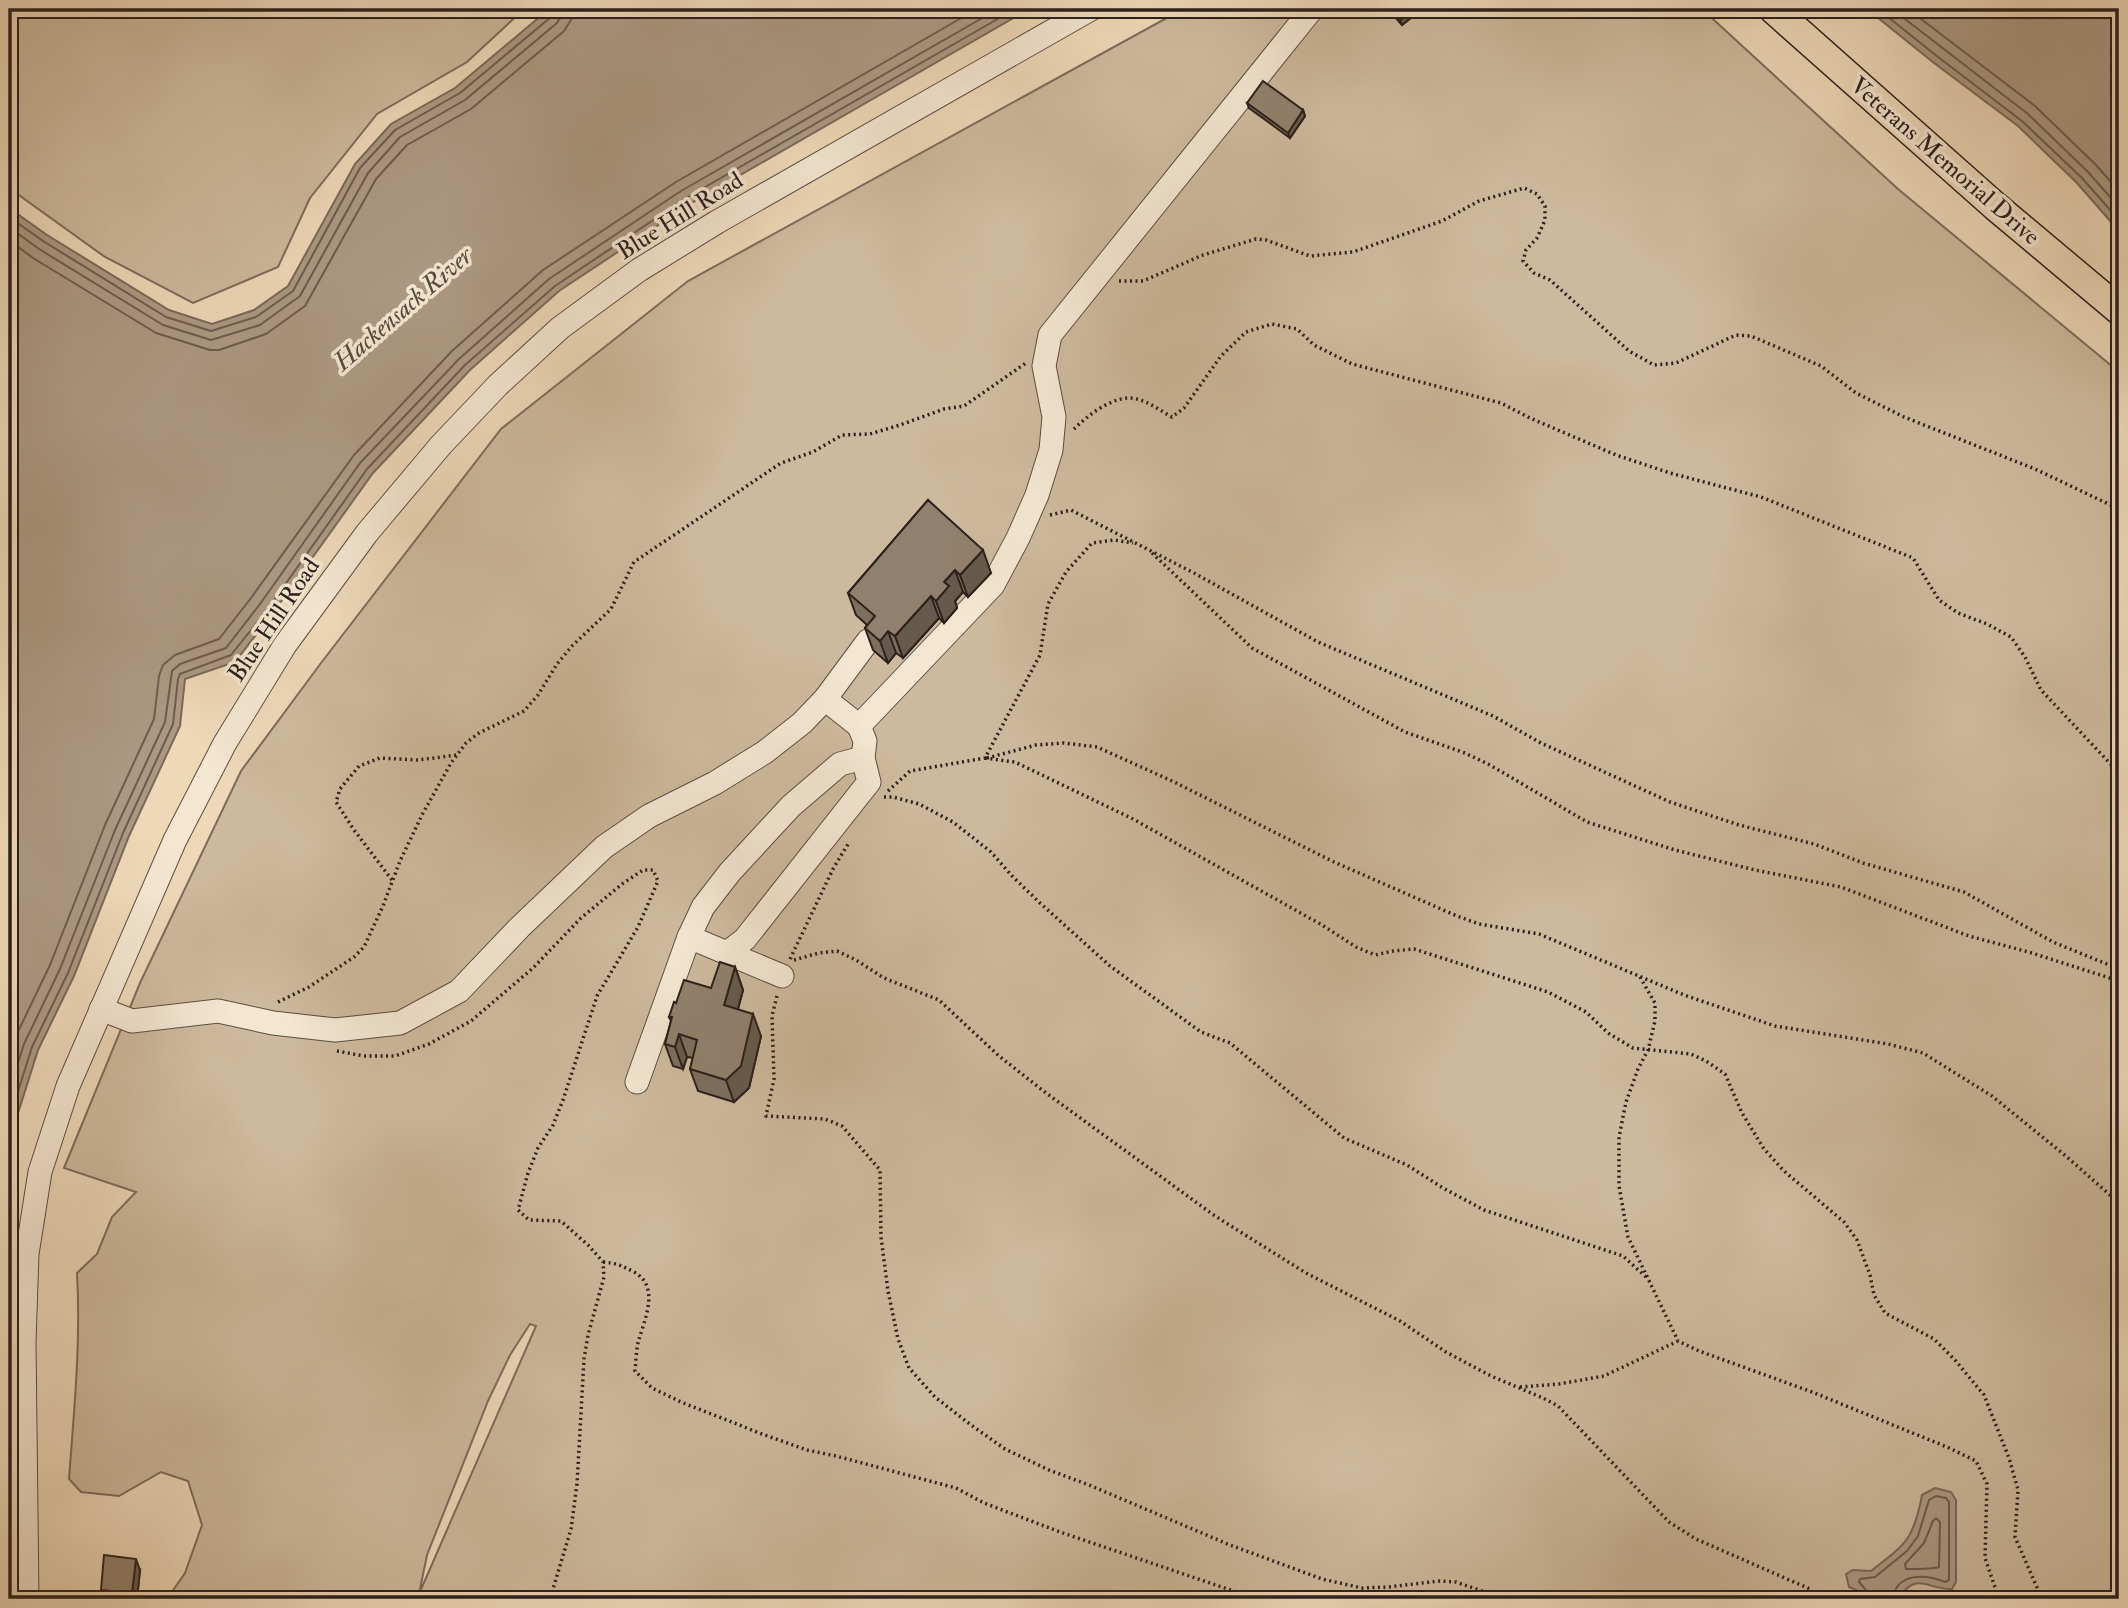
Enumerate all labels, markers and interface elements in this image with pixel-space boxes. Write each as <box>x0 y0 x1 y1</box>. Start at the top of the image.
street label: Veterans Memorial Drive <box>1844 70 2046 252</box>
street label: Blue Hill Road <box>611 165 749 267</box>
water label: Hackensack River <box>326 239 480 379</box>
street label: Blue Hill Road <box>221 552 327 688</box>

